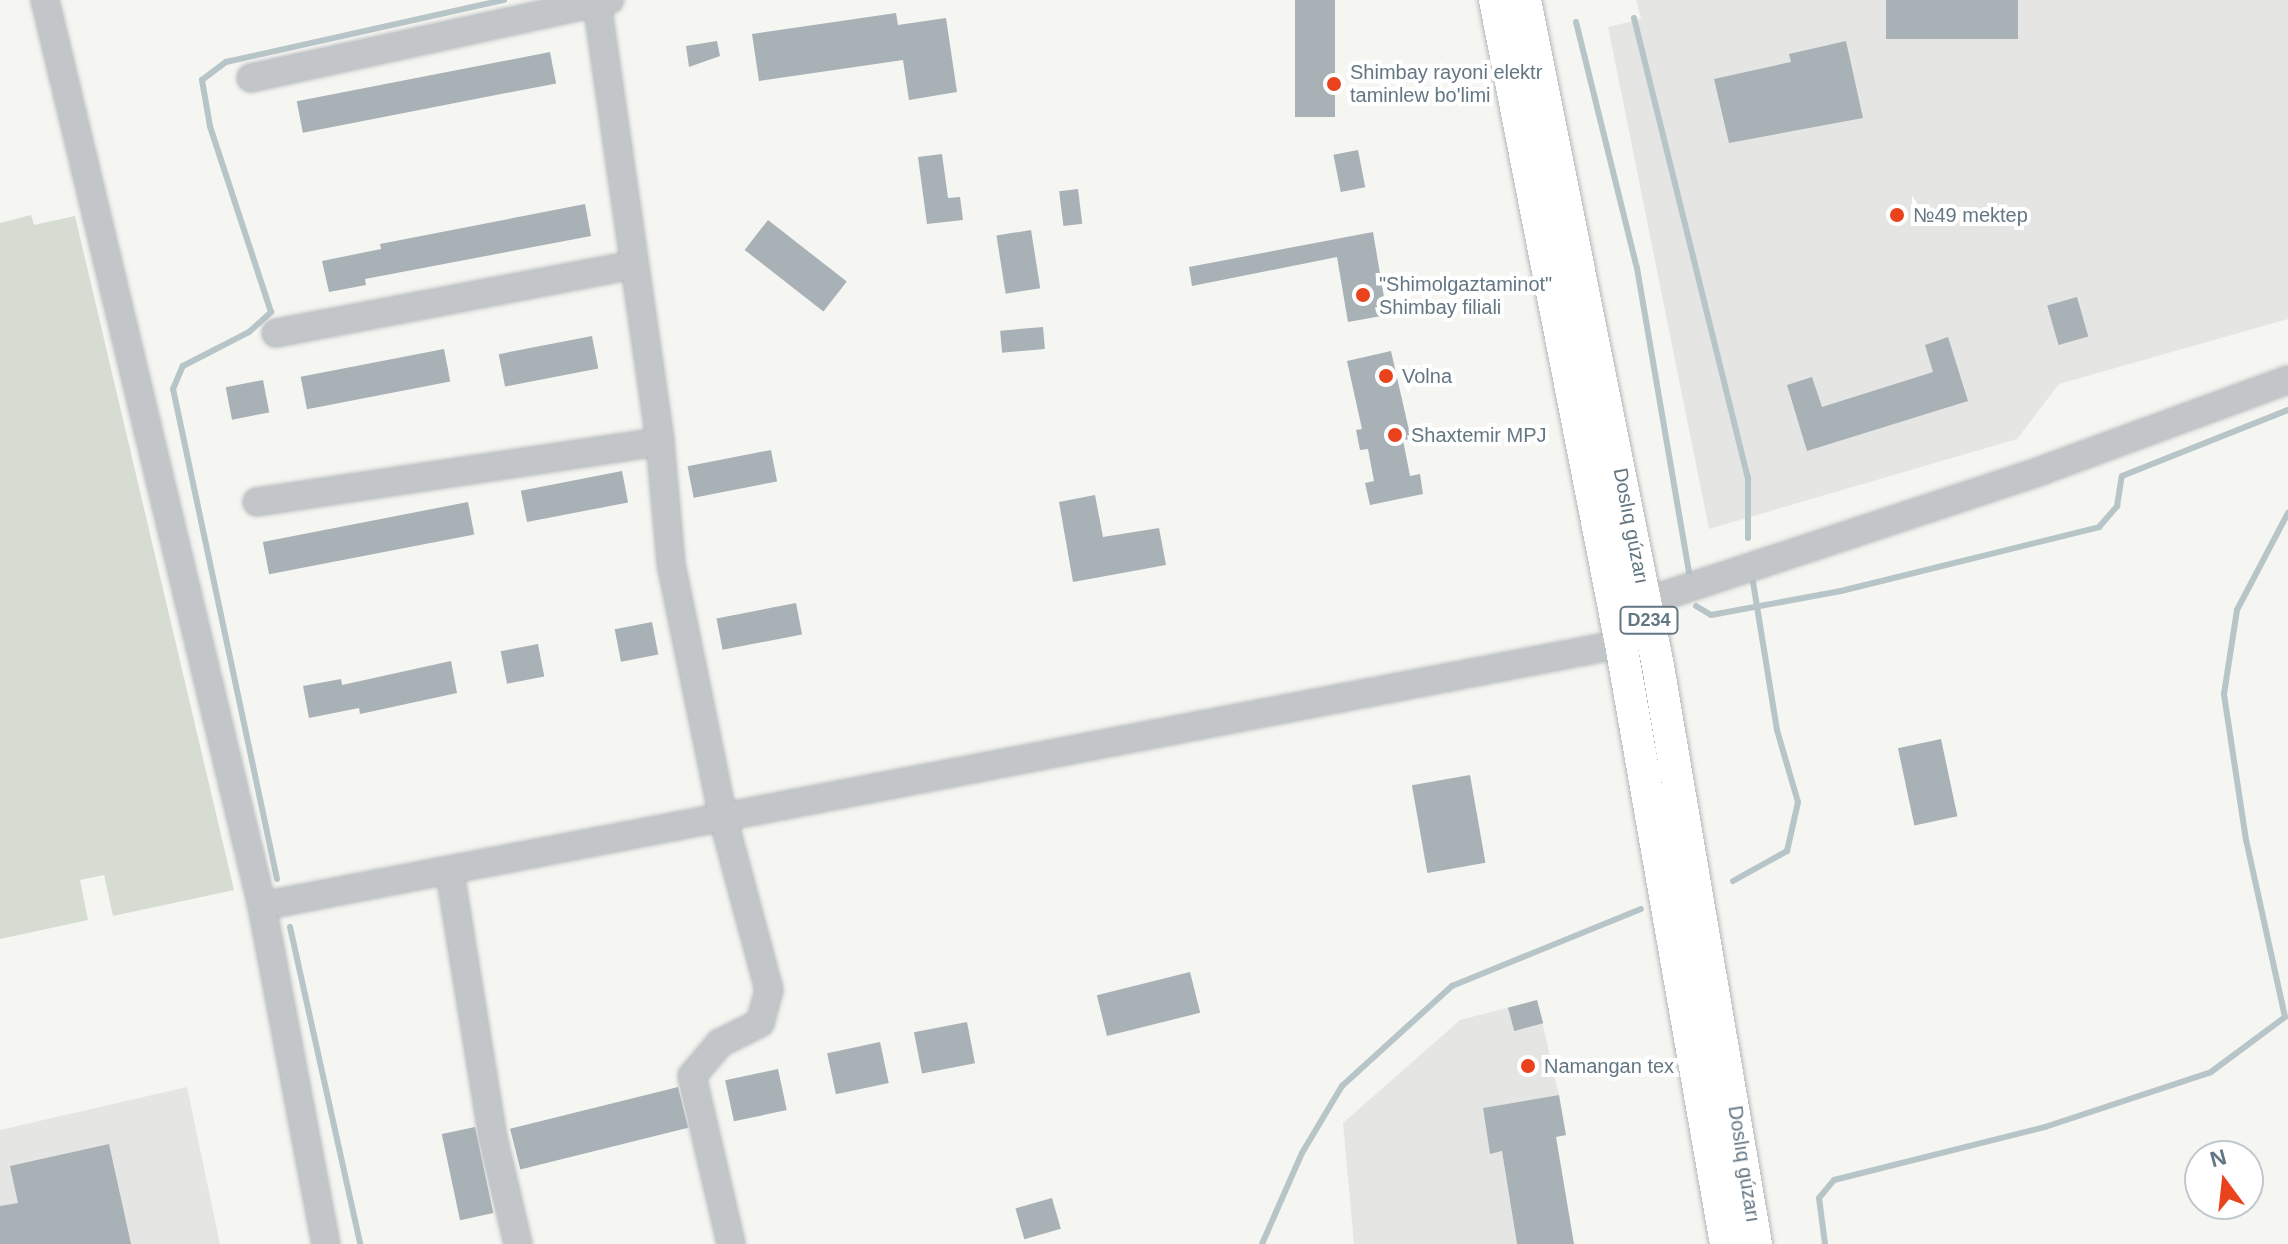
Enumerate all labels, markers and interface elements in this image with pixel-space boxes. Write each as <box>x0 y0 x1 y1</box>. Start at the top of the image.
place label: Shimbay rayoni elektr taminlew bo'limi <box>1350 60 1542 107</box>
marker: Shimbay rayoni elektr taminlew bo'limi <box>1325 75 1343 93</box>
place label: №49 mektep <box>1913 203 2028 227</box>
marker: №49 mektep <box>1888 206 1906 224</box>
place label: "Shimolgaztaminot" Shimbay filiali <box>1379 272 1552 319</box>
marker: "Shimolgaztaminot" Shimbay filiali <box>1354 286 1372 304</box>
place label: Volna <box>1402 364 1452 388</box>
marker: Volna <box>1377 367 1395 385</box>
place label: Shaxtemir MPJ <box>1411 423 1547 447</box>
marker: Shaxtemir MPJ <box>1386 426 1404 444</box>
street label: Doslıq gúzarı <box>1608 466 1654 586</box>
road number: D234 <box>1619 606 1679 634</box>
place label: Namangan tex <box>1544 1054 1674 1078</box>
marker: Namangan tex <box>1519 1057 1537 1075</box>
street label: Doslıq gúzarı <box>1723 1104 1765 1224</box>
north arrow <box>2184 1140 2264 1220</box>
text: N <box>2207 1144 2229 1172</box>

